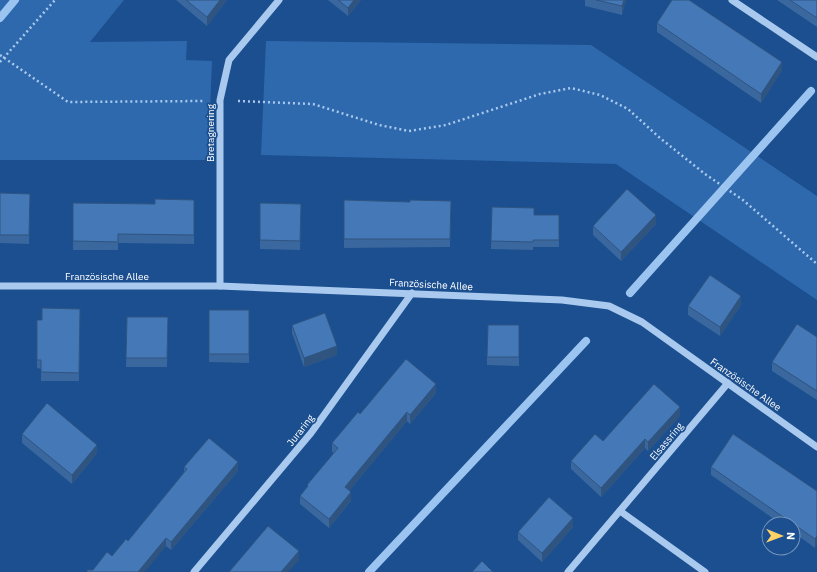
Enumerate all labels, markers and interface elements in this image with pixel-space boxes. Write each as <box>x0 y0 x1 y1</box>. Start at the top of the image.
street label: Bretagnering <box>204 103 217 162</box>
street label: Französische Allee <box>65 270 149 283</box>
street label: Französische Allee <box>389 276 474 293</box>
street label: Französische Allee <box>708 355 784 414</box>
street label: Juraring <box>284 411 317 449</box>
street label: Elsassring <box>647 419 686 463</box>
north arrow <box>761 516 801 556</box>
text: N <box>784 532 798 540</box>

